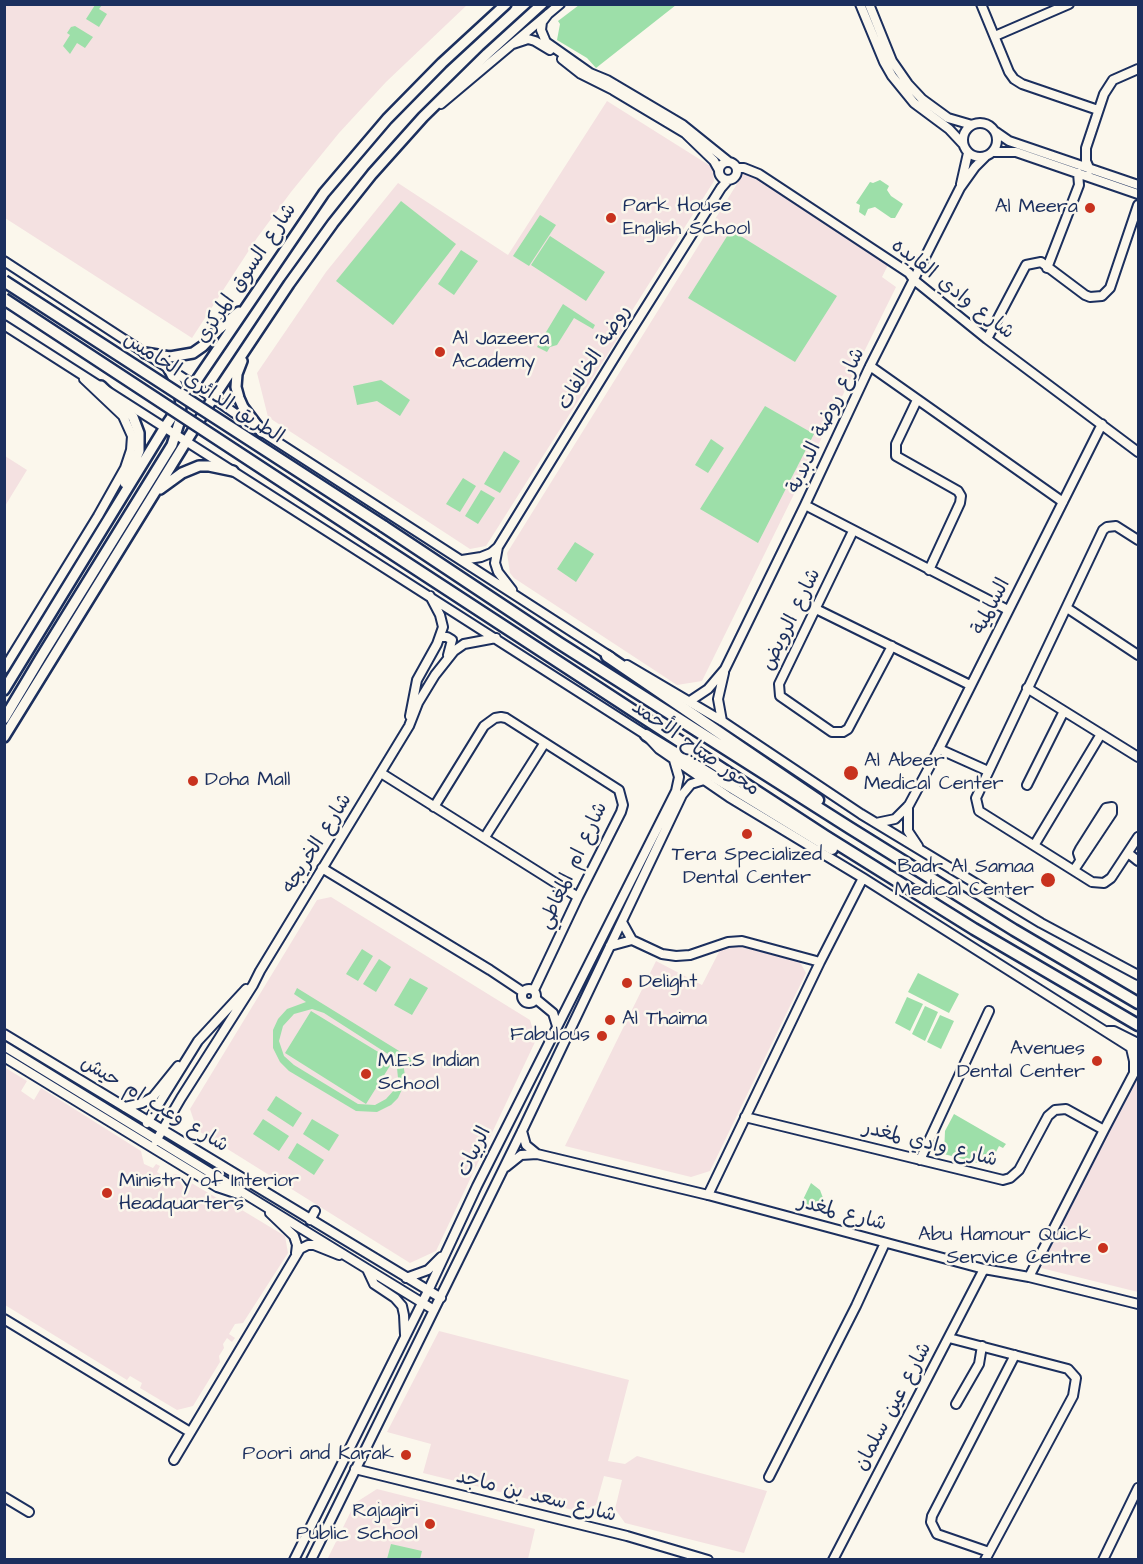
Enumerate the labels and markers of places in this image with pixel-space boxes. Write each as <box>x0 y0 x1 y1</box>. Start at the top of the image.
place label: Park House English School <box>623 195 750 242</box>
place label: Al Meera <box>995 196 1078 220</box>
marker: Al Meera <box>1083 201 1097 215</box>
marker: Park House English School <box>604 211 618 225</box>
place label: Al Jazeera Academy <box>452 328 549 375</box>
marker: Al Jazeera Academy <box>433 345 447 359</box>
place label: Al Abeer Medical Center <box>864 750 1004 797</box>
marker: Al Abeer Medical Center <box>842 764 860 782</box>
place label: Doha Mall <box>205 769 290 793</box>
marker: Doha Mall <box>186 774 200 788</box>
marker: Tera Specialized Dental Center <box>740 827 754 841</box>
place label: Tera Specialized Dental Center <box>672 844 822 891</box>
place label: Badr Al Samaa Medical Center <box>894 856 1034 903</box>
marker: Badr Al Samaa Medical Center <box>1039 871 1057 889</box>
place label: Delight <box>639 971 697 995</box>
marker: Delight <box>620 976 634 990</box>
place label: Al Thaima <box>622 1008 707 1032</box>
marker: Al Thaima <box>603 1013 617 1027</box>
place label: Fabulous <box>510 1024 590 1048</box>
marker: Fabulous <box>595 1029 609 1043</box>
place label: Avenues Dental Center <box>957 1038 1085 1085</box>
place label: M.E.S Indian School <box>378 1050 479 1097</box>
marker: Avenues Dental Center <box>1090 1054 1104 1068</box>
marker: M.E.S Indian School <box>359 1067 373 1081</box>
place label: Ministry of Interior Headquarters <box>119 1170 299 1217</box>
marker: Ministry of Interior Headquarters <box>100 1186 114 1200</box>
place label: Abu Hamour Quick Service Centre <box>918 1224 1091 1271</box>
marker: Abu Hamour Quick Service Centre <box>1096 1241 1110 1255</box>
place label: Poori and Karak <box>242 1443 394 1467</box>
marker: Poori and Karak <box>399 1448 413 1462</box>
place label: Rajagiri Public School <box>296 1500 418 1547</box>
marker: Rajagiri Public School <box>423 1517 437 1531</box>

